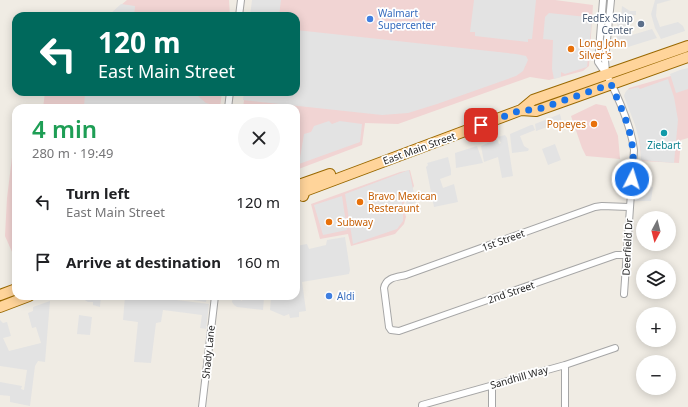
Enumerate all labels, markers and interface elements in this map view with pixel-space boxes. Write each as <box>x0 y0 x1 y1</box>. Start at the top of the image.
place label: Walmart Supercenter <box>378 6 435 32</box>
place label: FedEx Ship Center <box>582 11 633 37</box>
marker: Walmart Supercenter <box>365 14 375 24</box>
marker: FedEx Ship Center <box>636 19 646 29</box>
text: 120 m <box>98 23 181 61</box>
icon: left <box>32 28 84 80</box>
place label: Long John Silver's <box>579 36 626 62</box>
marker: Long John Silver's <box>566 44 576 54</box>
text: East Main Street <box>98 59 235 83</box>
pin <box>464 108 498 142</box>
text: 4 min <box>32 112 97 145</box>
icon: arrive <box>470 114 492 136</box>
button: close <box>238 117 280 159</box>
place label: Popeyes <box>547 117 586 131</box>
marker: Popeyes <box>589 119 599 129</box>
street label: East Main Street <box>381 128 458 168</box>
marker: Ziebart <box>659 128 669 138</box>
place label: Ziebart <box>647 138 681 152</box>
text: 280 m · 19:49 <box>32 144 113 162</box>
position arrow <box>611 158 653 200</box>
text: Turn left <box>66 183 130 203</box>
place label: Bravo Mexican Resteraunt <box>368 189 437 215</box>
icon: left <box>32 191 54 213</box>
text: 120 m <box>236 192 280 212</box>
marker: Bravo Mexican Resteraunt <box>355 197 365 207</box>
text: East Main Street <box>66 203 165 221</box>
north arrow <box>636 211 676 251</box>
map controls <box>636 211 676 395</box>
place label: Subway <box>337 215 374 229</box>
marker: Subway <box>324 217 334 227</box>
street label: Deerfield Dr <box>619 218 635 276</box>
street label: 1st Street <box>480 226 527 254</box>
icon: arrive <box>32 251 54 273</box>
text: Arrive at destination <box>66 252 221 272</box>
text: 160 m <box>236 252 280 272</box>
button: layers <box>636 259 676 299</box>
street label: 2nd Street <box>486 277 537 307</box>
place label: Aldi <box>337 289 355 303</box>
marker: Aldi <box>324 291 334 301</box>
button: + <box>636 307 676 347</box>
street label: Shady Lane <box>198 324 218 379</box>
button: − <box>636 355 676 395</box>
street label: Sandhill Way <box>488 362 551 392</box>

